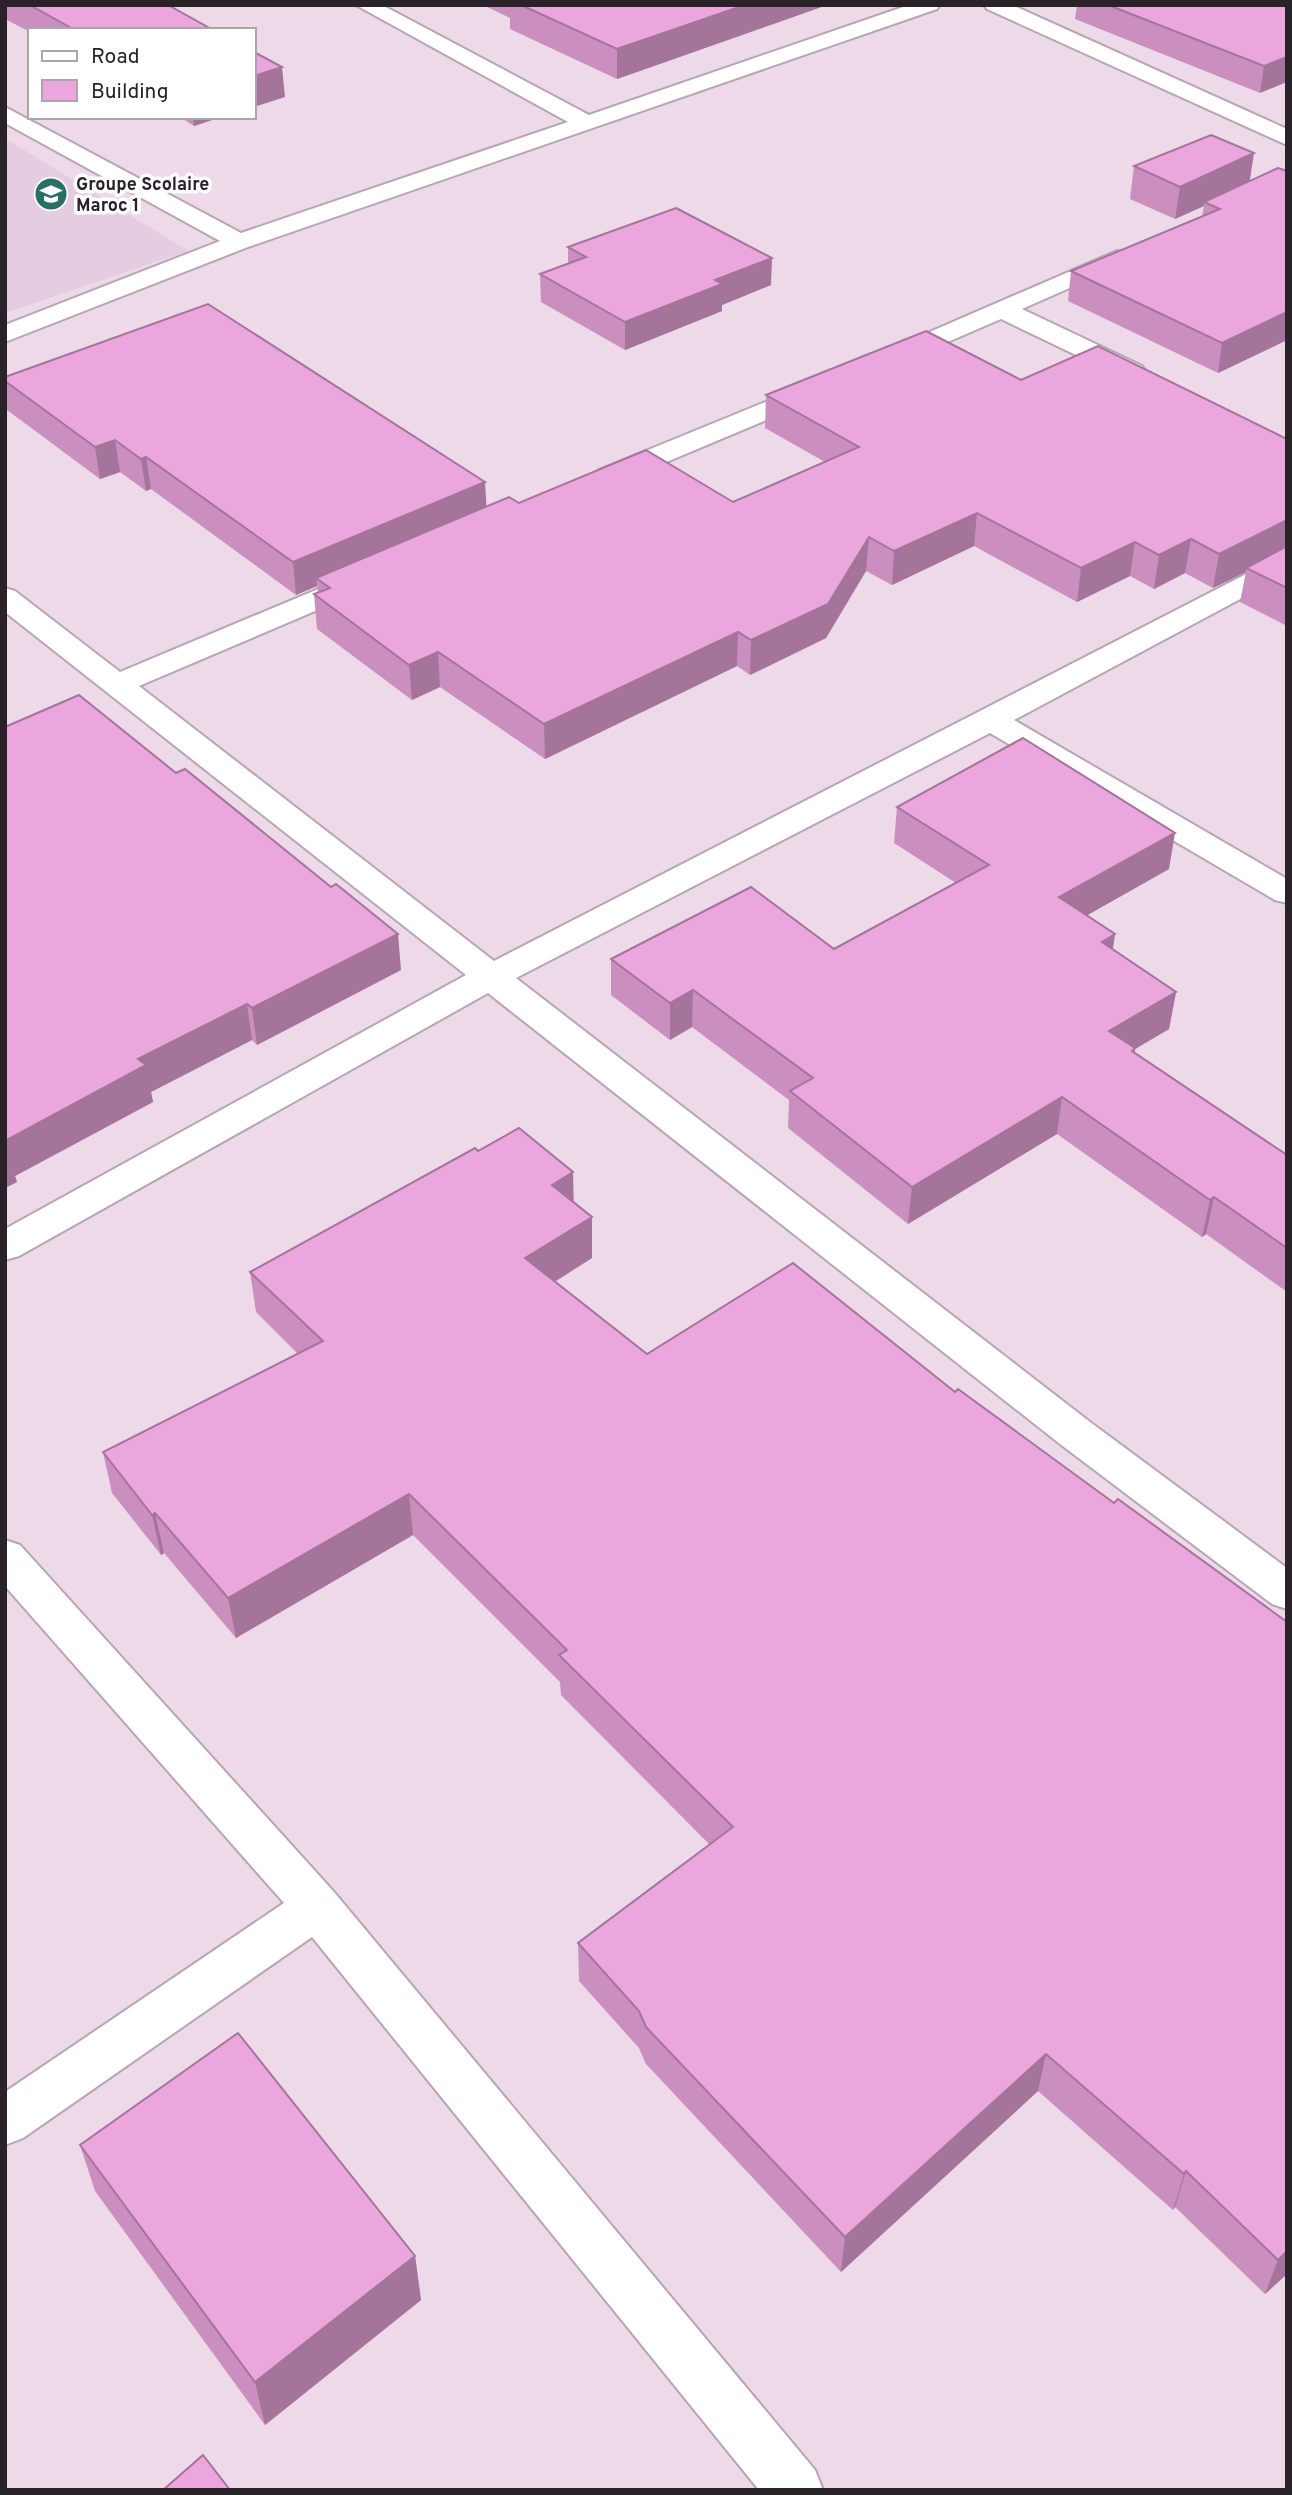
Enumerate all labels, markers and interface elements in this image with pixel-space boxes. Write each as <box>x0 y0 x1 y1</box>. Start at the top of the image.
legend <box>28 28 256 119</box>
text: Road <box>91 44 140 71</box>
text: Building <box>91 79 169 106</box>
place label: Groupe Scolaire Maroc 1 <box>76 174 209 218</box>
school or university icon: Groupe Scolaire Maroc 1 <box>32 175 70 213</box>

